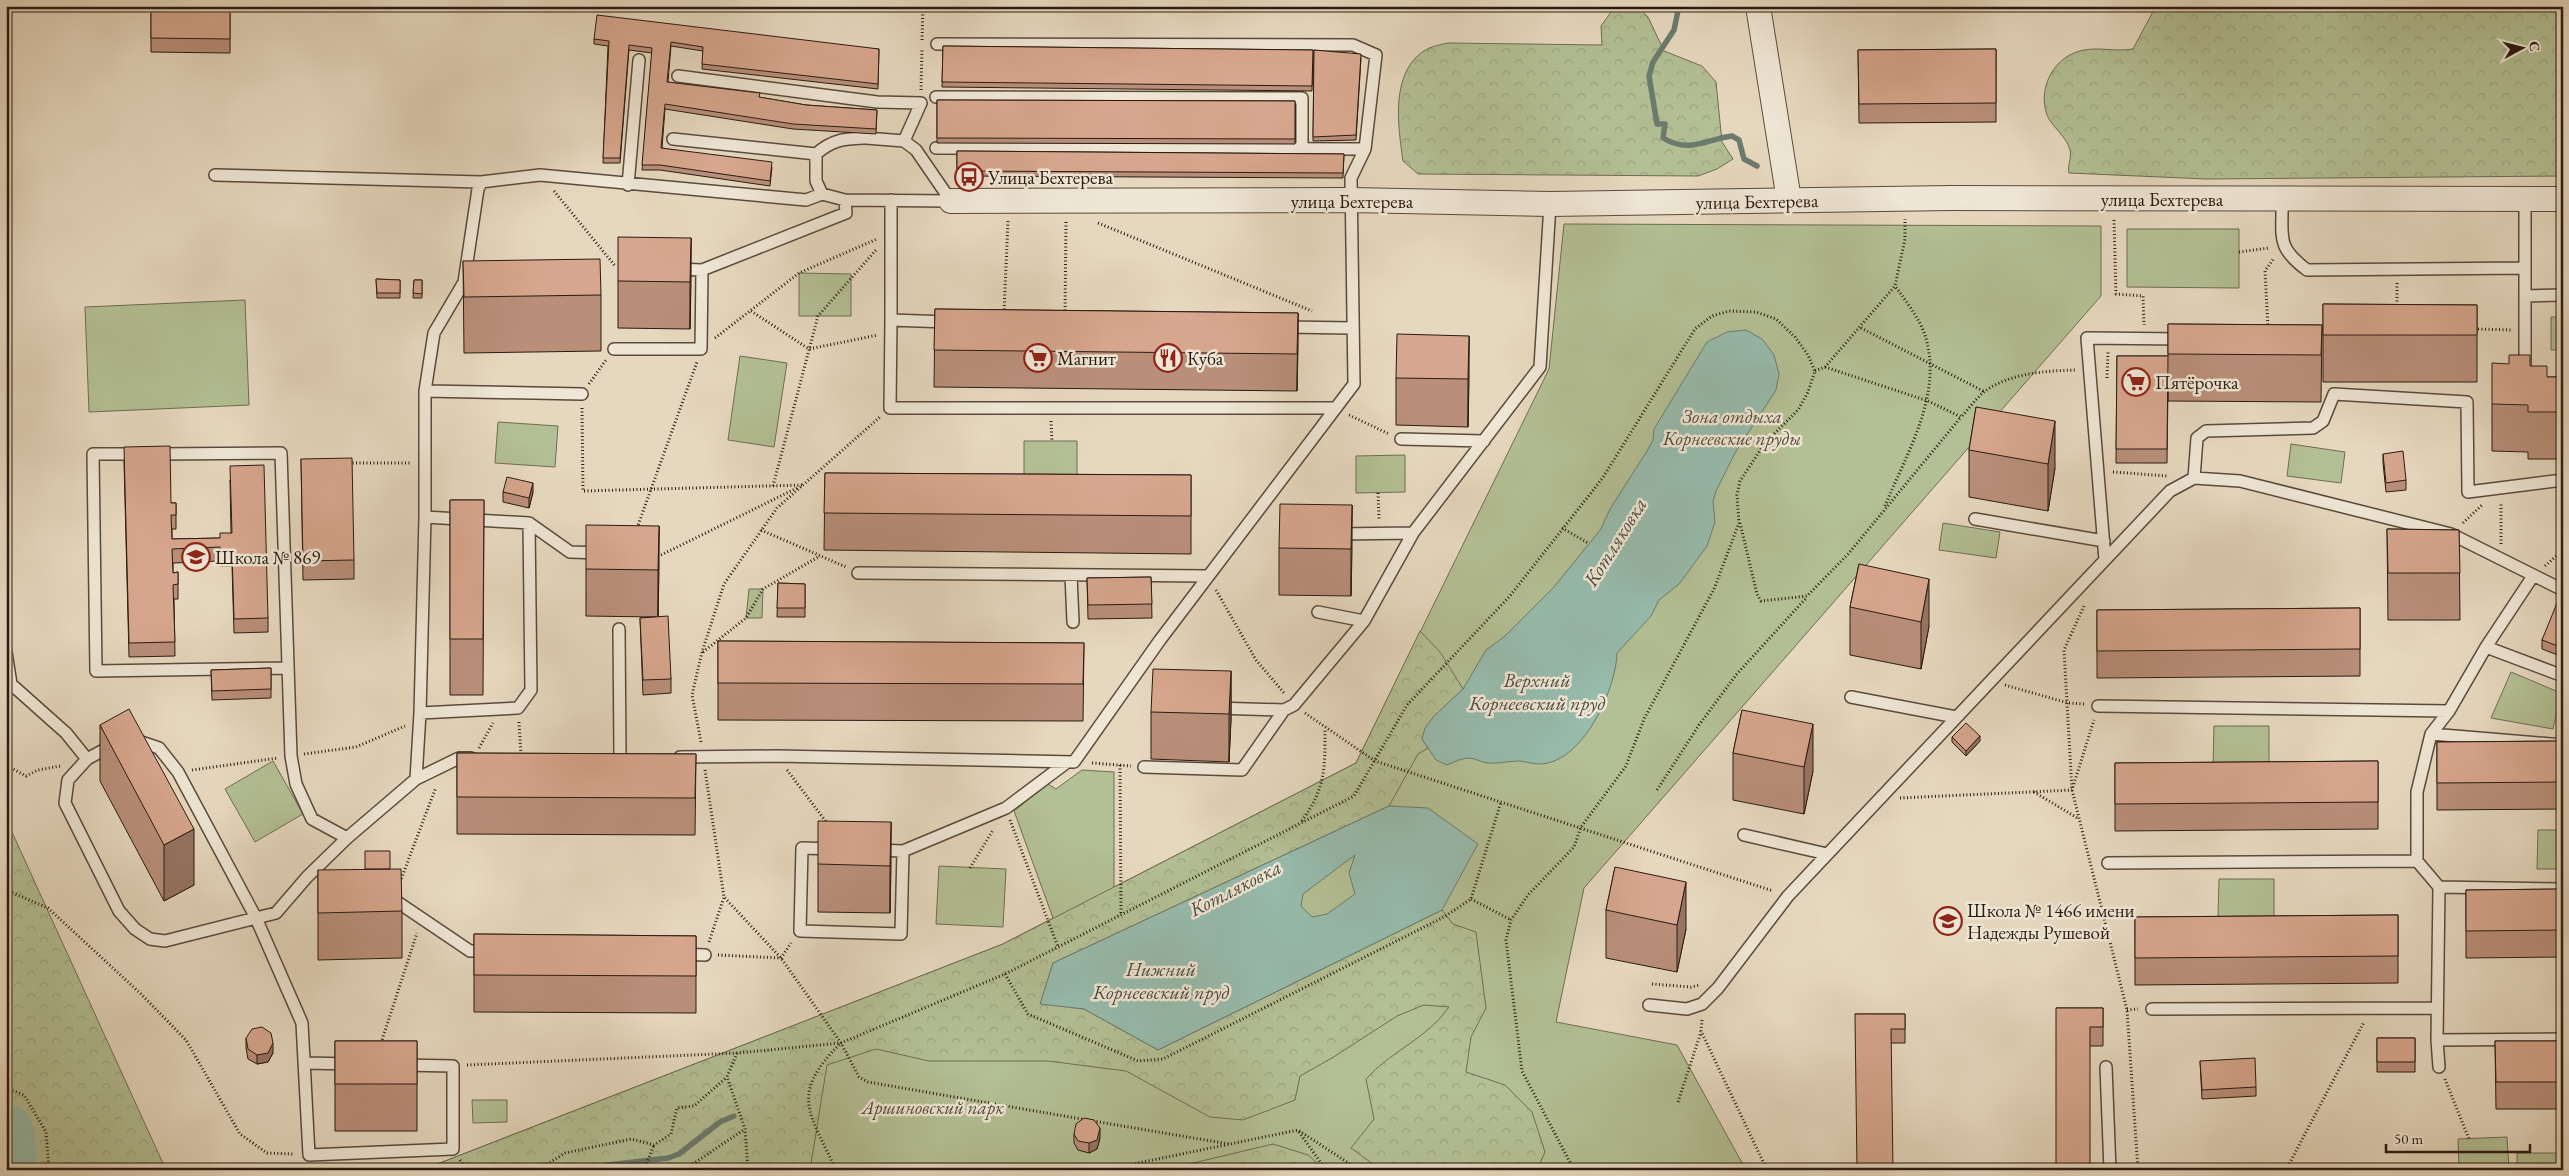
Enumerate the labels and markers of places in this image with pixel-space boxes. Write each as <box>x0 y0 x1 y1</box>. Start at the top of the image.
bus stop icon: Улица Бехтерева <box>954 162 984 192</box>
place label: Улица Бехтерева <box>987 165 1113 190</box>
supermarket icon: Магнит <box>1023 343 1053 373</box>
restaurant icon: Куба <box>1153 343 1183 373</box>
place label: Магнит <box>1057 346 1116 371</box>
place label: Куба <box>1187 346 1224 371</box>
supermarket icon: Пятёрочка <box>2121 367 2151 397</box>
place label: Пятёрочка <box>2155 370 2239 395</box>
school or university icon: Школа № 869 <box>181 542 211 572</box>
place label: Школа № 869 <box>215 545 320 570</box>
place label: Школа № 1466 имени Надежды Рушевой <box>1967 898 2135 945</box>
school or university icon: Школа № 1466 имени Надежды Рушевой <box>1933 906 1963 936</box>

